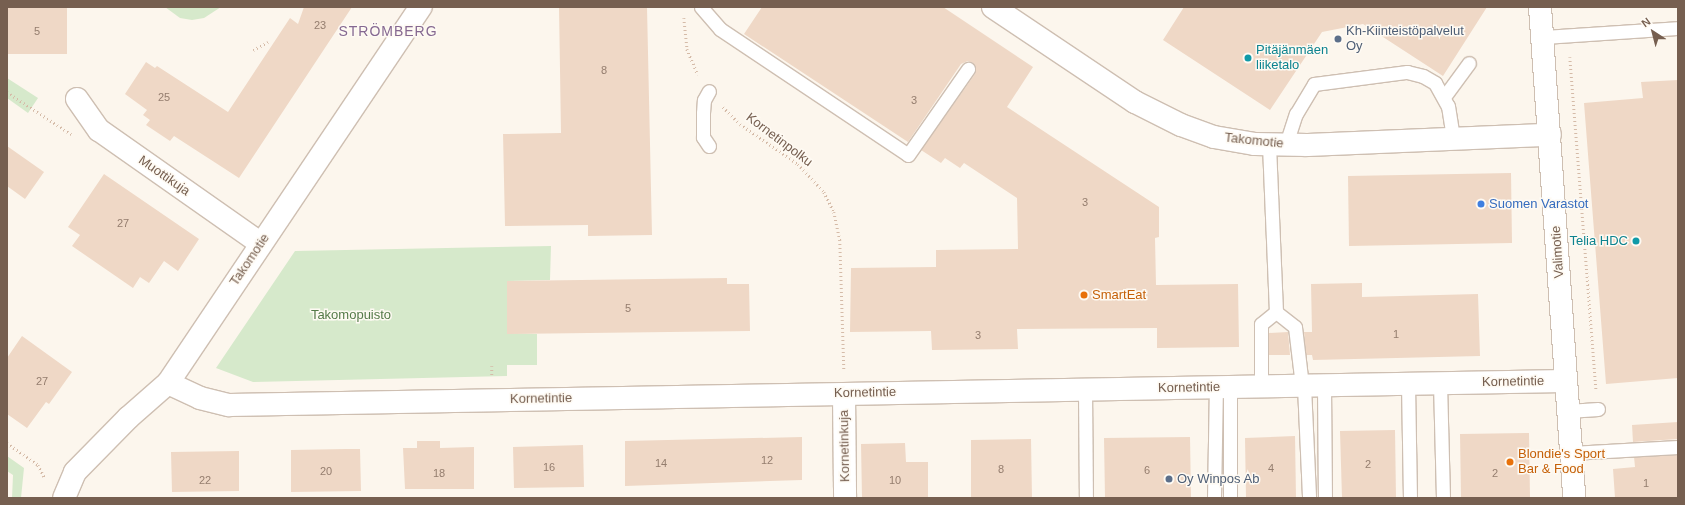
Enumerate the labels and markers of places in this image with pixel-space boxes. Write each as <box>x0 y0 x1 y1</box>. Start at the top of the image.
place label: Kh-Kiinteistöpalvelut Oy <box>1346 24 1464 55</box>
marker: Kh-Kiinteistöpalvelut Oy <box>1333 34 1343 44</box>
place label: Pitäjänmäen liiketalo <box>1256 43 1328 74</box>
marker: Pitäjänmäen liiketalo <box>1243 53 1253 63</box>
place label: Suomen Varastot <box>1489 196 1588 212</box>
marker: Suomen Varastot <box>1476 199 1486 209</box>
place label: Telia HDC <box>1569 233 1628 249</box>
marker: Telia HDC <box>1631 236 1641 246</box>
place label: SmartEat <box>1092 287 1146 303</box>
marker: SmartEat <box>1079 290 1089 300</box>
place label: Blondie's Sport Bar & Food <box>1518 447 1605 478</box>
marker: Blondie's Sport Bar & Food <box>1505 457 1515 467</box>
place label: Oy Winpos Ab <box>1177 471 1260 487</box>
marker: Oy Winpos Ab <box>1164 474 1174 484</box>

